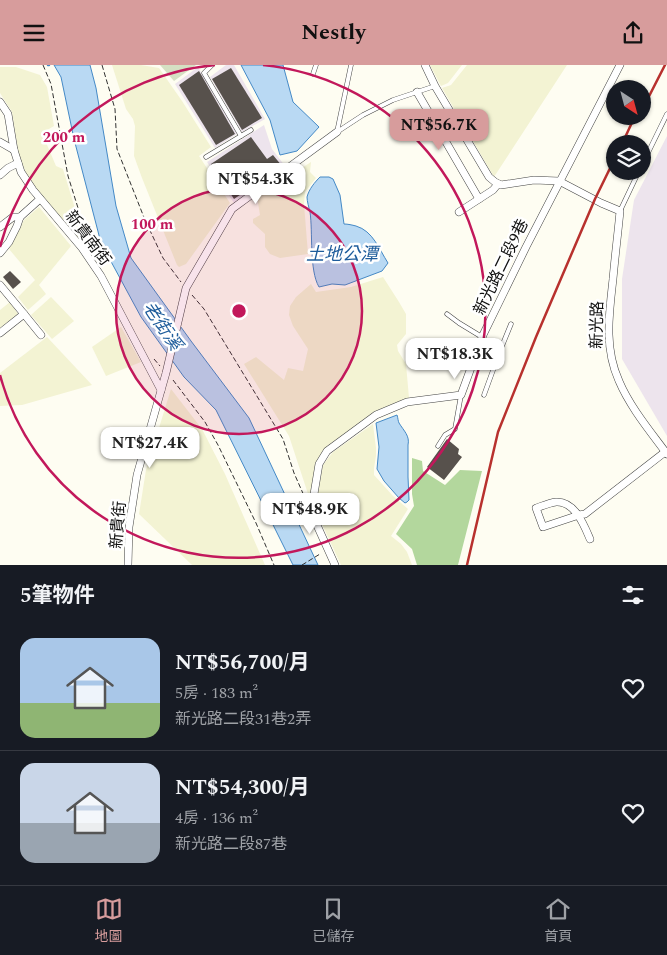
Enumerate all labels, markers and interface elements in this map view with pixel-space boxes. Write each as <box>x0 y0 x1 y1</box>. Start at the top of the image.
text: Nestly <box>301 16 366 49</box>
icon: menu <box>20 19 48 47</box>
icon: share <box>619 19 647 47</box>
north arrow <box>606 80 651 125</box>
map controls <box>606 80 651 180</box>
pin: NT$56.7K <box>387 109 491 151</box>
text: NT$56.7K <box>401 113 477 137</box>
text: 200 m <box>43 126 86 149</box>
button: layers <box>606 135 651 180</box>
pin: NT$54.3K <box>204 163 308 205</box>
text: NT$54.3K <box>218 167 294 191</box>
street label: 新貴南街 <box>59 205 117 271</box>
text: 100 m <box>131 213 174 236</box>
street label: 新光路二段9巷 <box>467 215 535 319</box>
water label: 土地公潭 <box>306 241 381 268</box>
water label: 老街溪 <box>136 296 190 358</box>
street label: 新光路 <box>585 301 609 349</box>
centre of rings <box>230 302 248 320</box>
pin: NT$18.3K <box>403 337 507 380</box>
text: NT$18.3K <box>417 342 493 366</box>
pin: NT$27.4K <box>98 427 202 469</box>
text: NT$27.4K <box>112 431 188 455</box>
pin: NT$48.9K <box>258 493 362 535</box>
text: NT$48.9K <box>272 497 348 521</box>
street label: 新貴街 <box>104 500 132 550</box>
text: 5筆物件 <box>20 580 95 612</box>
icon: filters <box>619 581 647 609</box>
text: NT$56,700/月 <box>175 647 309 679</box>
icon: home <box>60 658 120 718</box>
icon: heart <box>619 674 647 702</box>
text: 5房 · 183 m² <box>175 681 258 705</box>
text: 新光路二段31巷2弄 <box>175 707 311 731</box>
text: NT$54,300/月 <box>175 772 309 804</box>
icon: home <box>60 783 120 843</box>
icon: heart <box>619 799 647 827</box>
text: 4房 · 136 m² <box>175 806 258 830</box>
text: 新光路二段87巷 <box>175 832 287 856</box>
tab: 地圖 <box>95 895 123 947</box>
tab: 已儲存 <box>312 895 354 947</box>
tab: 首頁 <box>544 895 572 947</box>

